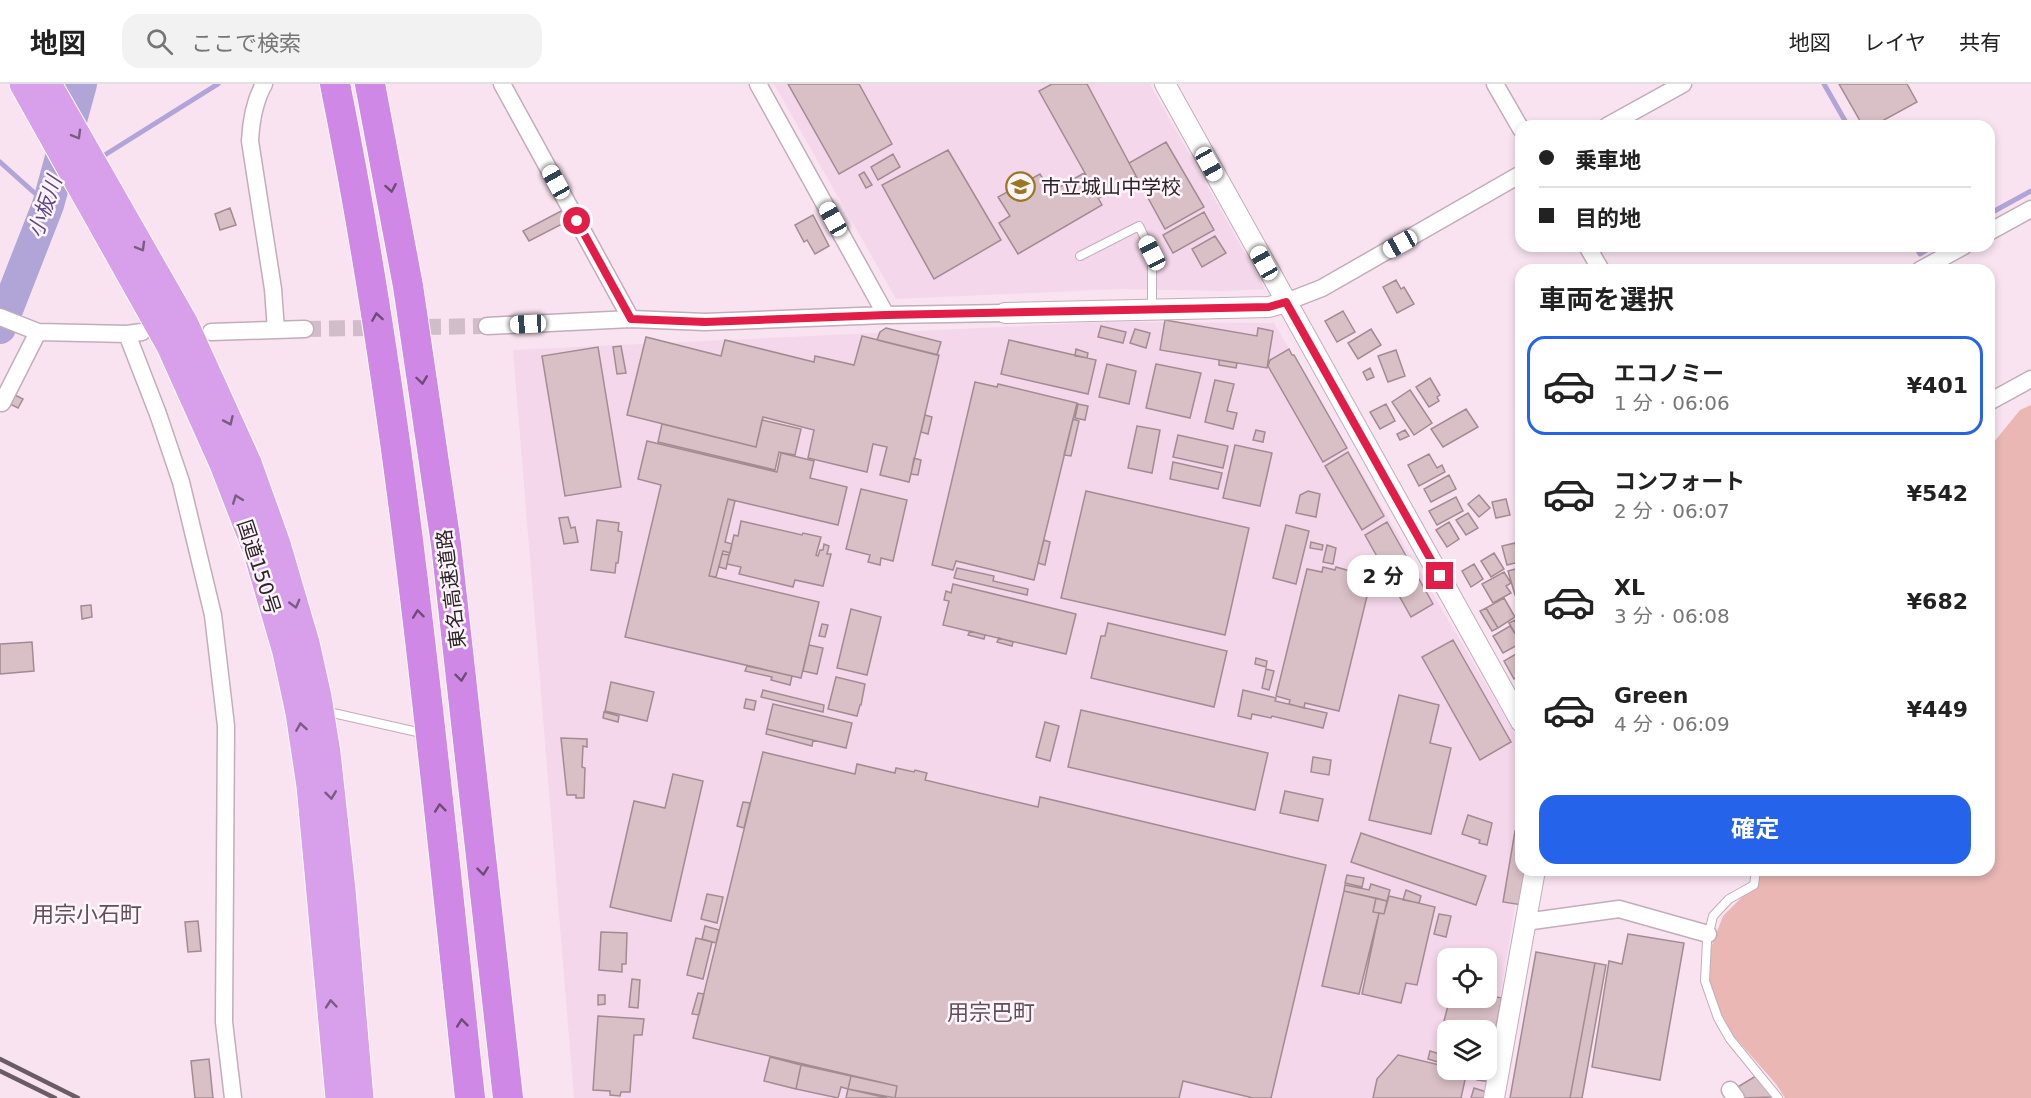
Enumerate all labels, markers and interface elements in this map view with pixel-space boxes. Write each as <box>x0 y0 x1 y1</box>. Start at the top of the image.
search box <box>122 14 542 68</box>
icon: search <box>143 25 176 58</box>
text: 地図 <box>30 27 86 60</box>
text: ここで検索 <box>191 31 301 56</box>
text: 地図 <box>1789 31 1831 55</box>
text: レイヤ <box>1864 31 1926 55</box>
text: 共有 <box>1959 31 2001 55</box>
one-way arrow <box>70 129 81 139</box>
car <box>1192 144 1226 184</box>
text: 乗車地 <box>1575 148 1641 173</box>
car <box>539 162 573 202</box>
water label: 小板川 <box>23 171 67 241</box>
school or university icon: 市立城山中学校 <box>1004 171 1036 203</box>
place label: 市立城山中学校 <box>1041 175 1181 199</box>
one-way arrow <box>384 182 397 192</box>
car <box>816 199 850 239</box>
text: 目的地 <box>1575 206 1641 231</box>
route start <box>563 207 590 234</box>
car <box>1380 227 1420 261</box>
car <box>1136 233 1168 273</box>
one-way arrow <box>134 241 145 251</box>
car <box>1247 243 1281 283</box>
text: 車両を選択 <box>1539 284 1674 315</box>
one-way arrow <box>371 312 383 321</box>
car <box>510 314 546 334</box>
icon: car <box>1542 359 1596 413</box>
text: エコノミー <box>1614 361 1724 386</box>
text: ¥401 <box>1907 373 1968 398</box>
one-way arrow <box>415 375 427 385</box>
text: 1 分 · 06:06 <box>1614 391 1730 415</box>
one-way arrow <box>221 415 233 426</box>
icon: car <box>1542 467 1596 521</box>
text: コンフォート <box>1614 469 1745 494</box>
text: ¥542 <box>1907 481 1968 506</box>
one-way arrow <box>232 494 244 505</box>
text: 2 分 · 06:07 <box>1614 499 1730 523</box>
street label: 国道150号 <box>232 517 286 617</box>
street label: 東名高速道路 <box>432 528 470 650</box>
callout: 2 分 <box>1347 555 1419 597</box>
route end <box>1426 562 1453 589</box>
text: 2 分 <box>1363 564 1403 588</box>
icon: car <box>1542 575 1596 629</box>
text: XL <box>1614 575 1645 600</box>
text: ¥682 <box>1907 589 1968 614</box>
one-way arrow <box>288 598 300 609</box>
text: 3 分 · 06:08 <box>1614 604 1730 628</box>
one-way arrow <box>412 609 424 619</box>
one-way arrow <box>454 673 467 682</box>
icon: car <box>1542 683 1596 737</box>
text: Green <box>1614 683 1688 708</box>
text: ¥449 <box>1907 697 1968 722</box>
text: 4 分 · 06:09 <box>1614 712 1730 736</box>
one-way arrow <box>295 722 307 731</box>
one-way arrow <box>325 791 337 800</box>
button: 確定 <box>1539 795 1971 864</box>
one-way arrow <box>434 803 447 812</box>
one-way arrow <box>476 867 489 876</box>
district label: 用宗小石町 <box>32 902 142 927</box>
map controls <box>1437 948 1497 1080</box>
button: locate <box>1437 948 1497 1008</box>
one-way arrow <box>325 999 338 1008</box>
district label: 用宗巴町 <box>947 1000 1035 1025</box>
one-way arrow <box>456 1018 469 1027</box>
button: layers <box>1437 1020 1497 1080</box>

